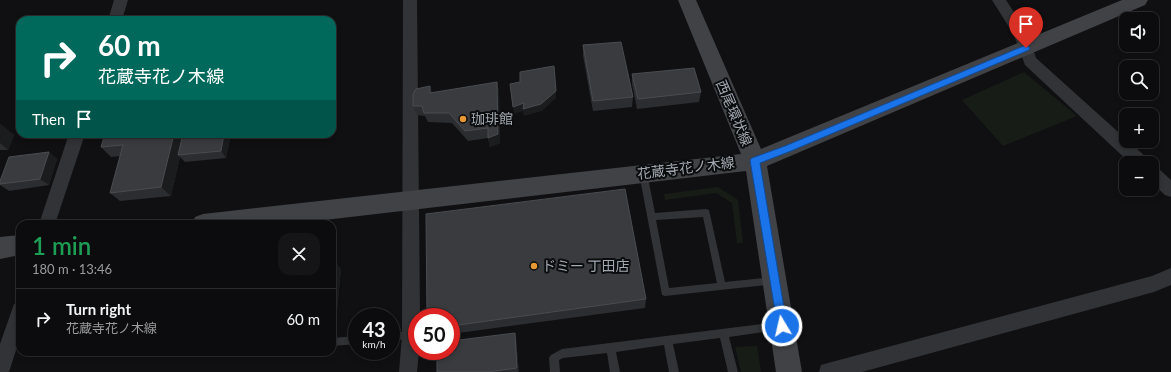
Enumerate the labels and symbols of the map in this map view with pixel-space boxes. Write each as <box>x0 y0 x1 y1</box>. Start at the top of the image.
pin <box>1009 7.0 1043 48</box>
street label: 西尾環状線 <box>713 77 756 148</box>
place label: 珈琲館 <box>471 110 513 127</box>
marker: 珈琲館 <box>458 114 468 124</box>
street label: 花蔵寺花ノ木線 <box>636 153 736 182</box>
place label: ドミー 丁田店 <box>542 257 630 274</box>
marker: ドミー 丁田店 <box>529 261 539 271</box>
position arrow <box>761 305 803 347</box>
speed limit sign: 50 <box>408 308 460 360</box>

